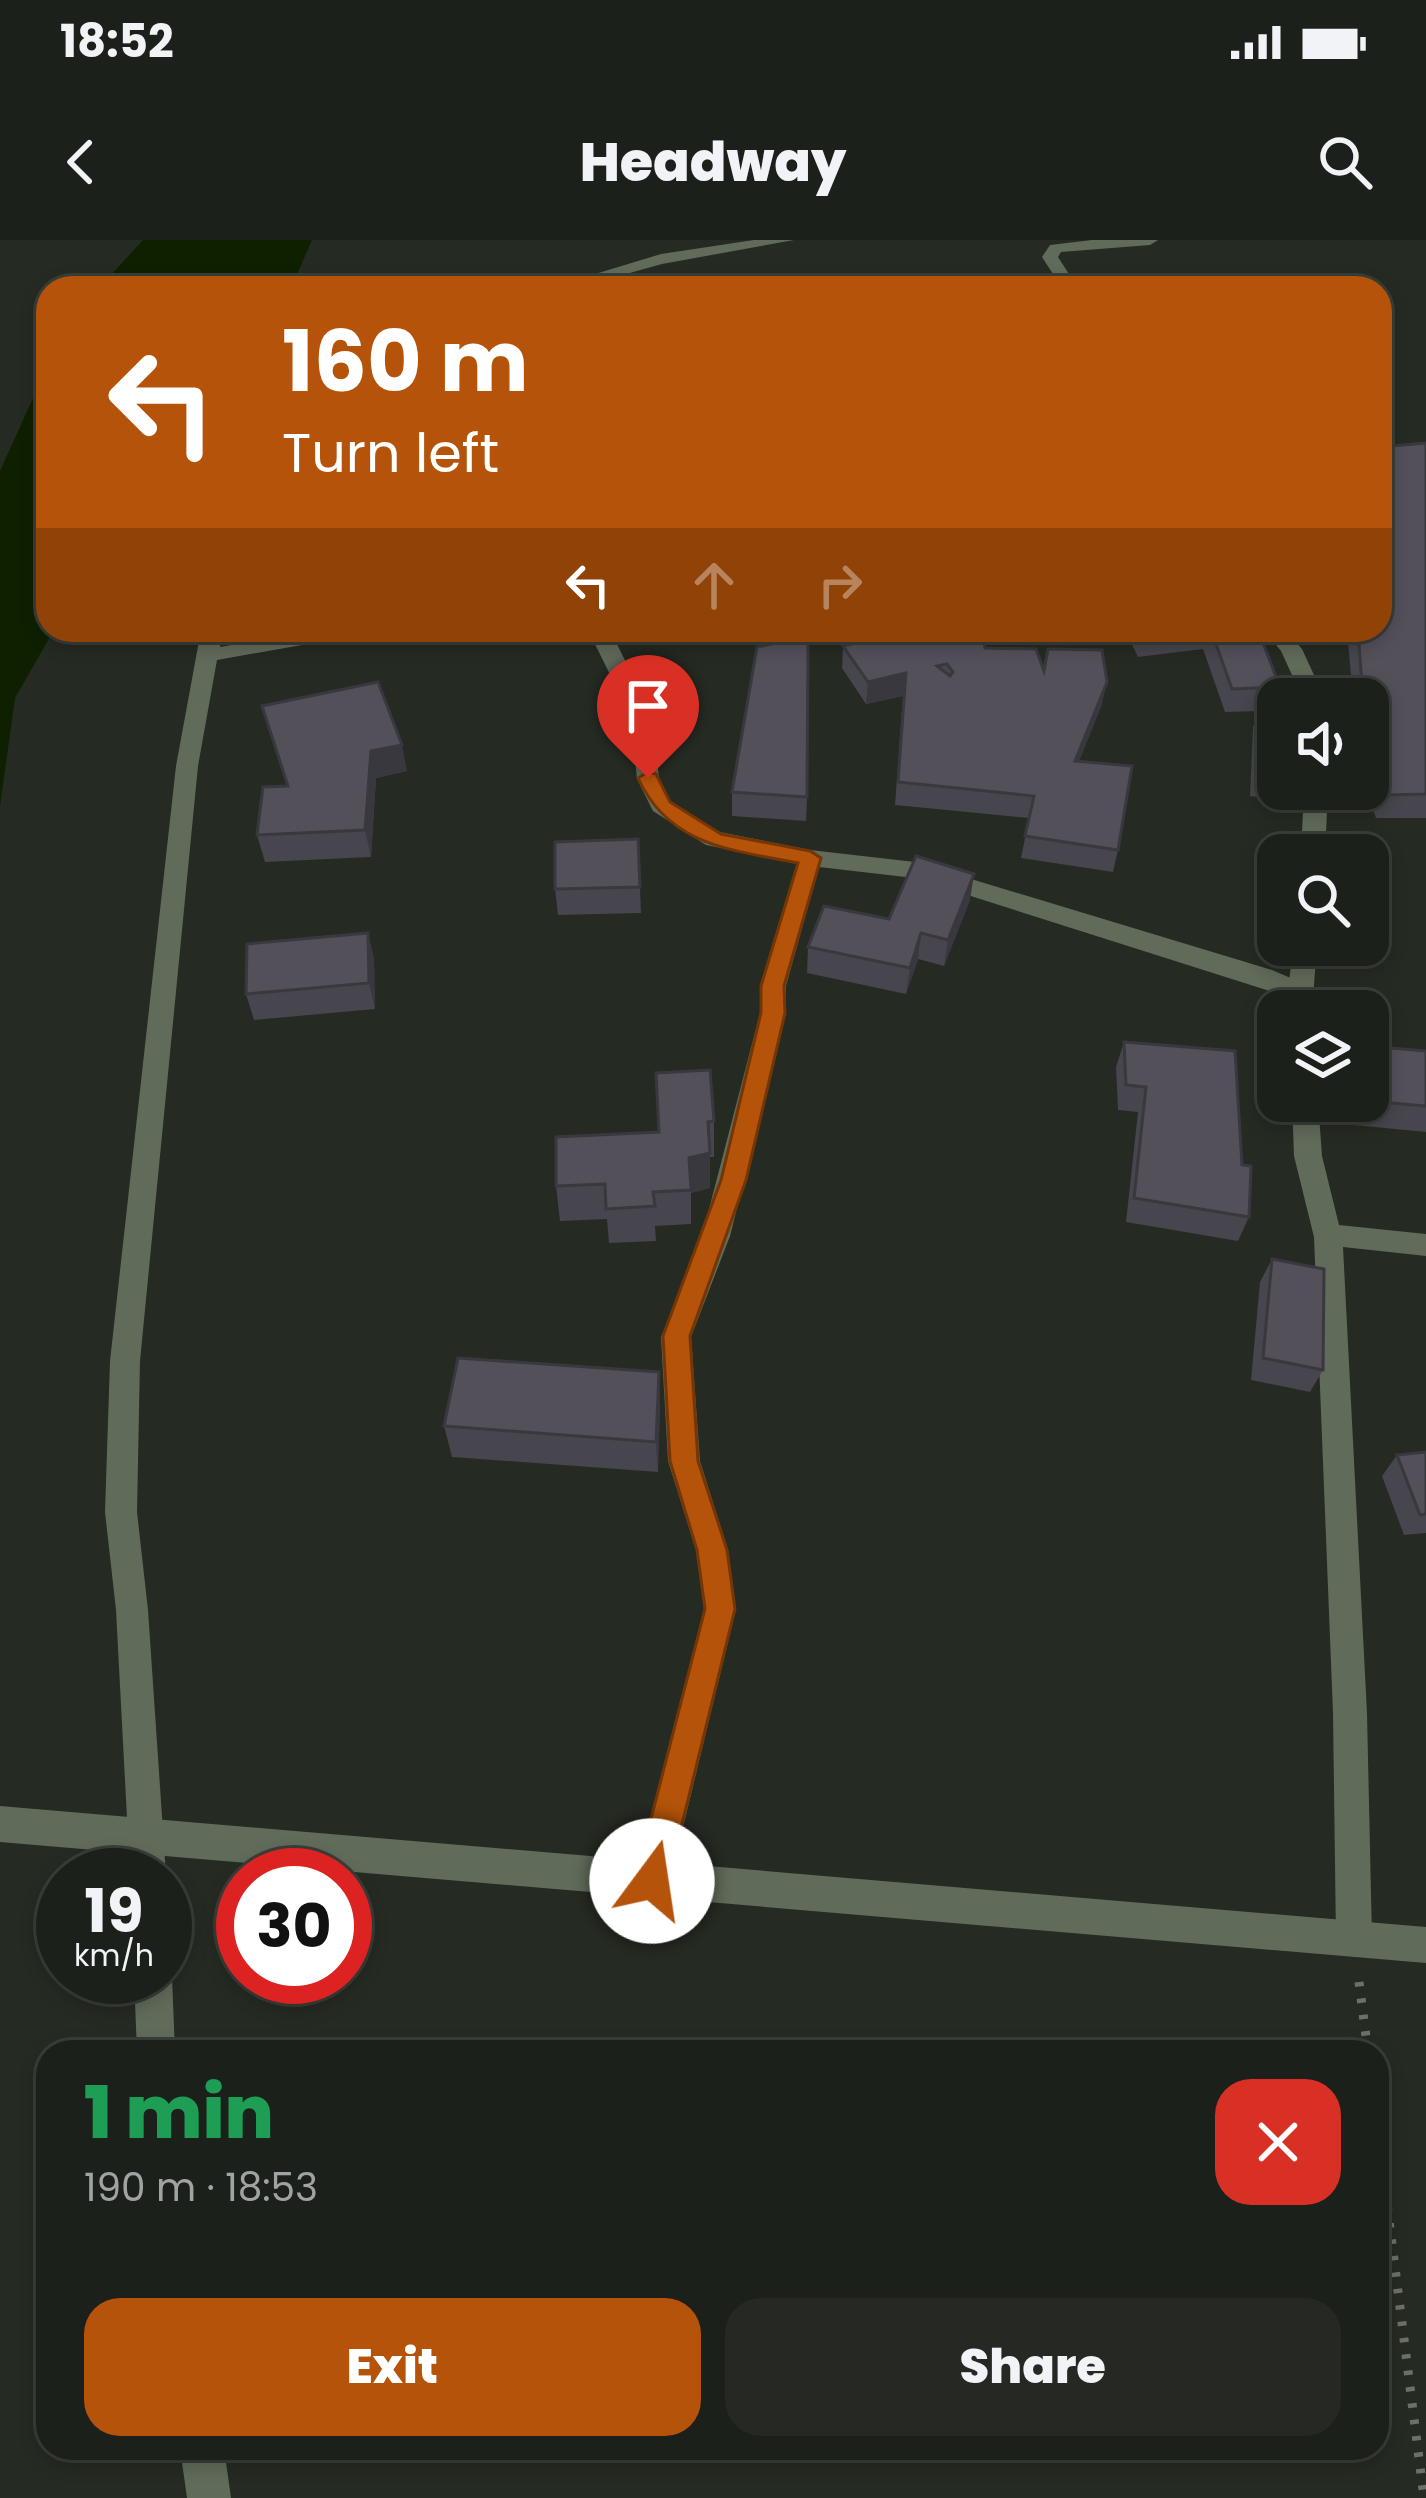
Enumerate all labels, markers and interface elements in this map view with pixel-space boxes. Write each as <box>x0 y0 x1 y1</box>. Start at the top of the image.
text: 18:52 <box>60 10 174 73</box>
text: Headway <box>580 124 846 200</box>
icon: back <box>48 129 114 195</box>
icon: search <box>1312 129 1378 195</box>
text: 160 m <box>282 303 529 420</box>
icon: left <box>84 324 240 480</box>
text: Turn left <box>282 415 499 491</box>
icon: left <box>555 552 621 618</box>
icon: ahead <box>681 552 747 618</box>
icon: right <box>807 552 873 618</box>
pin <box>597 655 699 778</box>
icon: arrive <box>615 673 681 739</box>
map controls <box>1257 678 1389 1122</box>
button: sound <box>1257 678 1389 810</box>
button: search <box>1257 834 1389 966</box>
button: layers <box>1257 990 1389 1122</box>
position arrow <box>589 1818 715 1944</box>
speed limit sign: 30 <box>216 1848 372 2004</box>
text: 19 <box>84 1869 144 1953</box>
text: km/h <box>74 1934 154 1977</box>
text: 1 min <box>84 2062 274 2163</box>
button: close <box>1215 2079 1341 2205</box>
text: 190 m · 18:53 <box>84 2160 318 2215</box>
button: Exit <box>84 2298 701 2436</box>
button: Share <box>725 2298 1341 2436</box>

